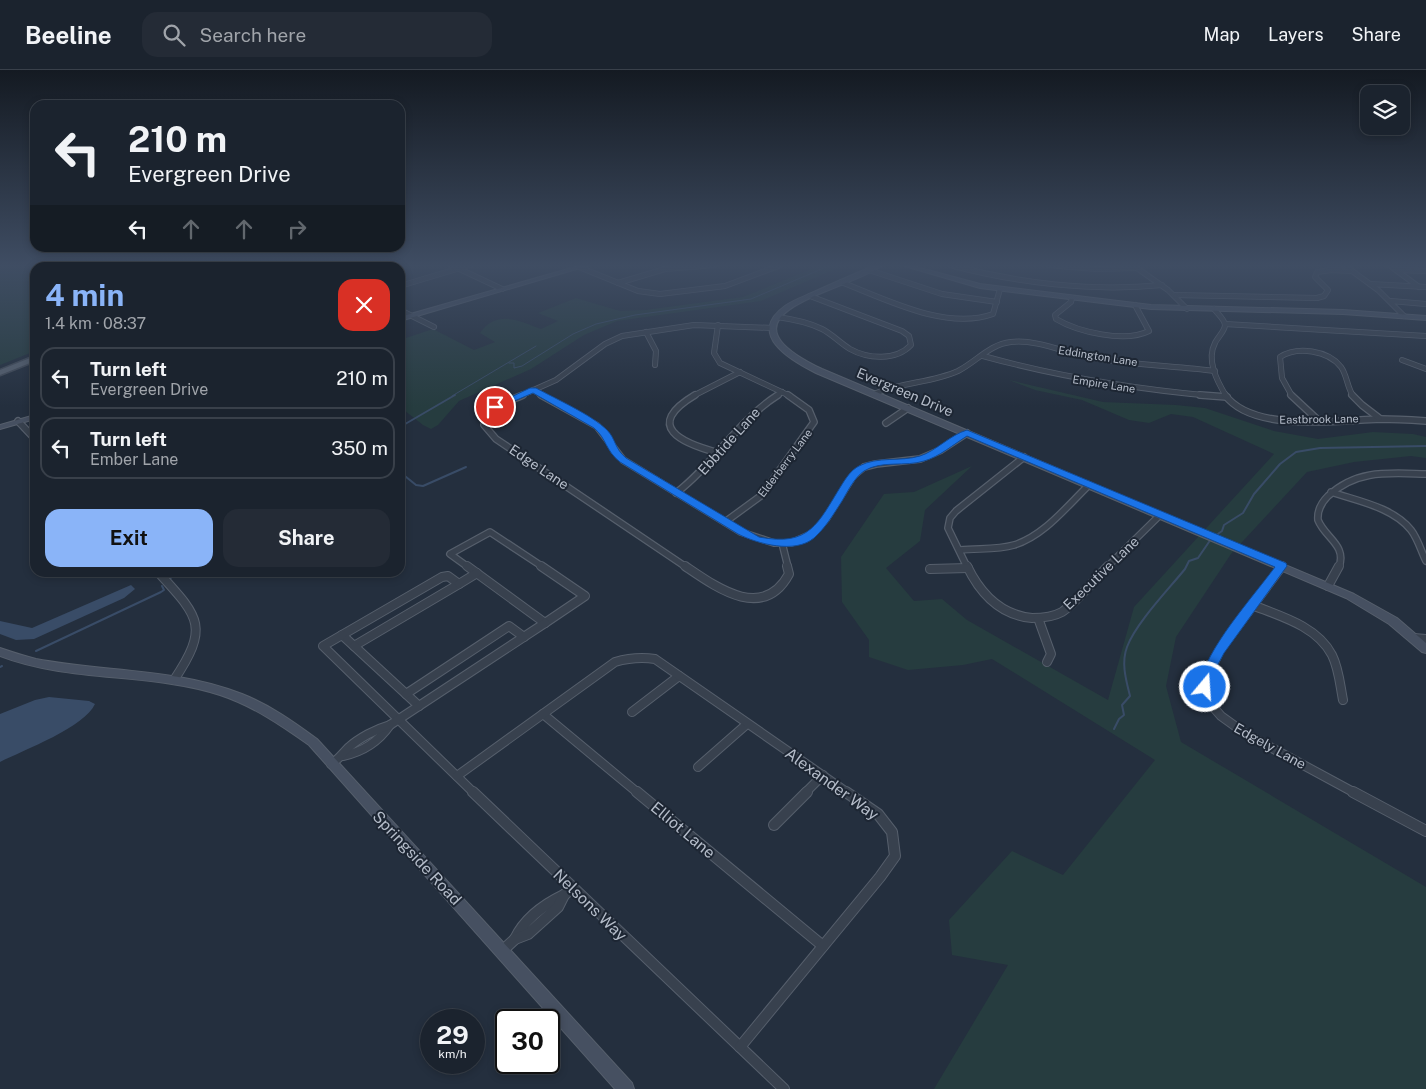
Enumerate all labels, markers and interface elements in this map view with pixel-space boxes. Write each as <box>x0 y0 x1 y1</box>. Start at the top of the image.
search box <box>142 12 492 57</box>
text: Beeline <box>25 21 112 49</box>
icon: search <box>160 21 188 49</box>
text: Search here <box>200 24 306 46</box>
text: Map <box>1204 24 1240 45</box>
text: Layers <box>1268 24 1324 45</box>
text: Share <box>1352 24 1401 45</box>
map controls <box>1360 85 1410 135</box>
button: layers <box>1360 85 1410 135</box>
text: 210 m <box>128 119 227 160</box>
icon: left <box>45 120 110 185</box>
text: Evergreen Drive <box>128 161 291 187</box>
icon: left <box>124 215 152 243</box>
icon: ahead <box>177 215 205 243</box>
icon: ahead <box>230 215 258 243</box>
icon: right <box>283 215 311 243</box>
text: 4 min <box>45 277 124 313</box>
button: close <box>338 279 390 331</box>
text: 1.4 km · 08:37 <box>45 314 146 333</box>
street label: Eddington Lane <box>1057 344 1139 368</box>
text: Turn left <box>90 358 167 380</box>
icon: left <box>47 364 75 392</box>
street label: Evergreen Drive <box>854 364 956 420</box>
text: 210 m <box>336 367 388 389</box>
street label: Empire Lane <box>1072 373 1136 395</box>
text: Evergreen Drive <box>90 380 208 399</box>
pin <box>474 386 516 428</box>
icon: arrive <box>481 393 509 421</box>
street label: Ebbtide Lane <box>695 404 763 478</box>
street label: Eastbrook Lane <box>1279 412 1359 426</box>
street label: Elderberry Lane <box>756 427 814 499</box>
text: Turn left <box>90 428 167 450</box>
icon: left <box>47 434 75 462</box>
text: 350 m <box>331 437 388 459</box>
street label: Edge Lane <box>506 441 572 493</box>
text: Ember Lane <box>90 450 178 469</box>
button: Exit <box>45 509 213 567</box>
button: Share <box>223 509 390 567</box>
street label: Executive Lane <box>1060 533 1142 613</box>
position arrow <box>1178 660 1230 712</box>
street label: Edgely Lane <box>1231 720 1309 772</box>
street label: Alexander Way <box>781 744 883 825</box>
street label: Elliot Lane <box>647 798 719 862</box>
street label: Springside Road <box>369 807 465 909</box>
street label: Nelsons Way <box>549 865 631 945</box>
speed limit sign: 30 <box>495 1009 560 1074</box>
text: 29 <box>436 1020 469 1050</box>
text: km/h <box>438 1047 467 1061</box>

